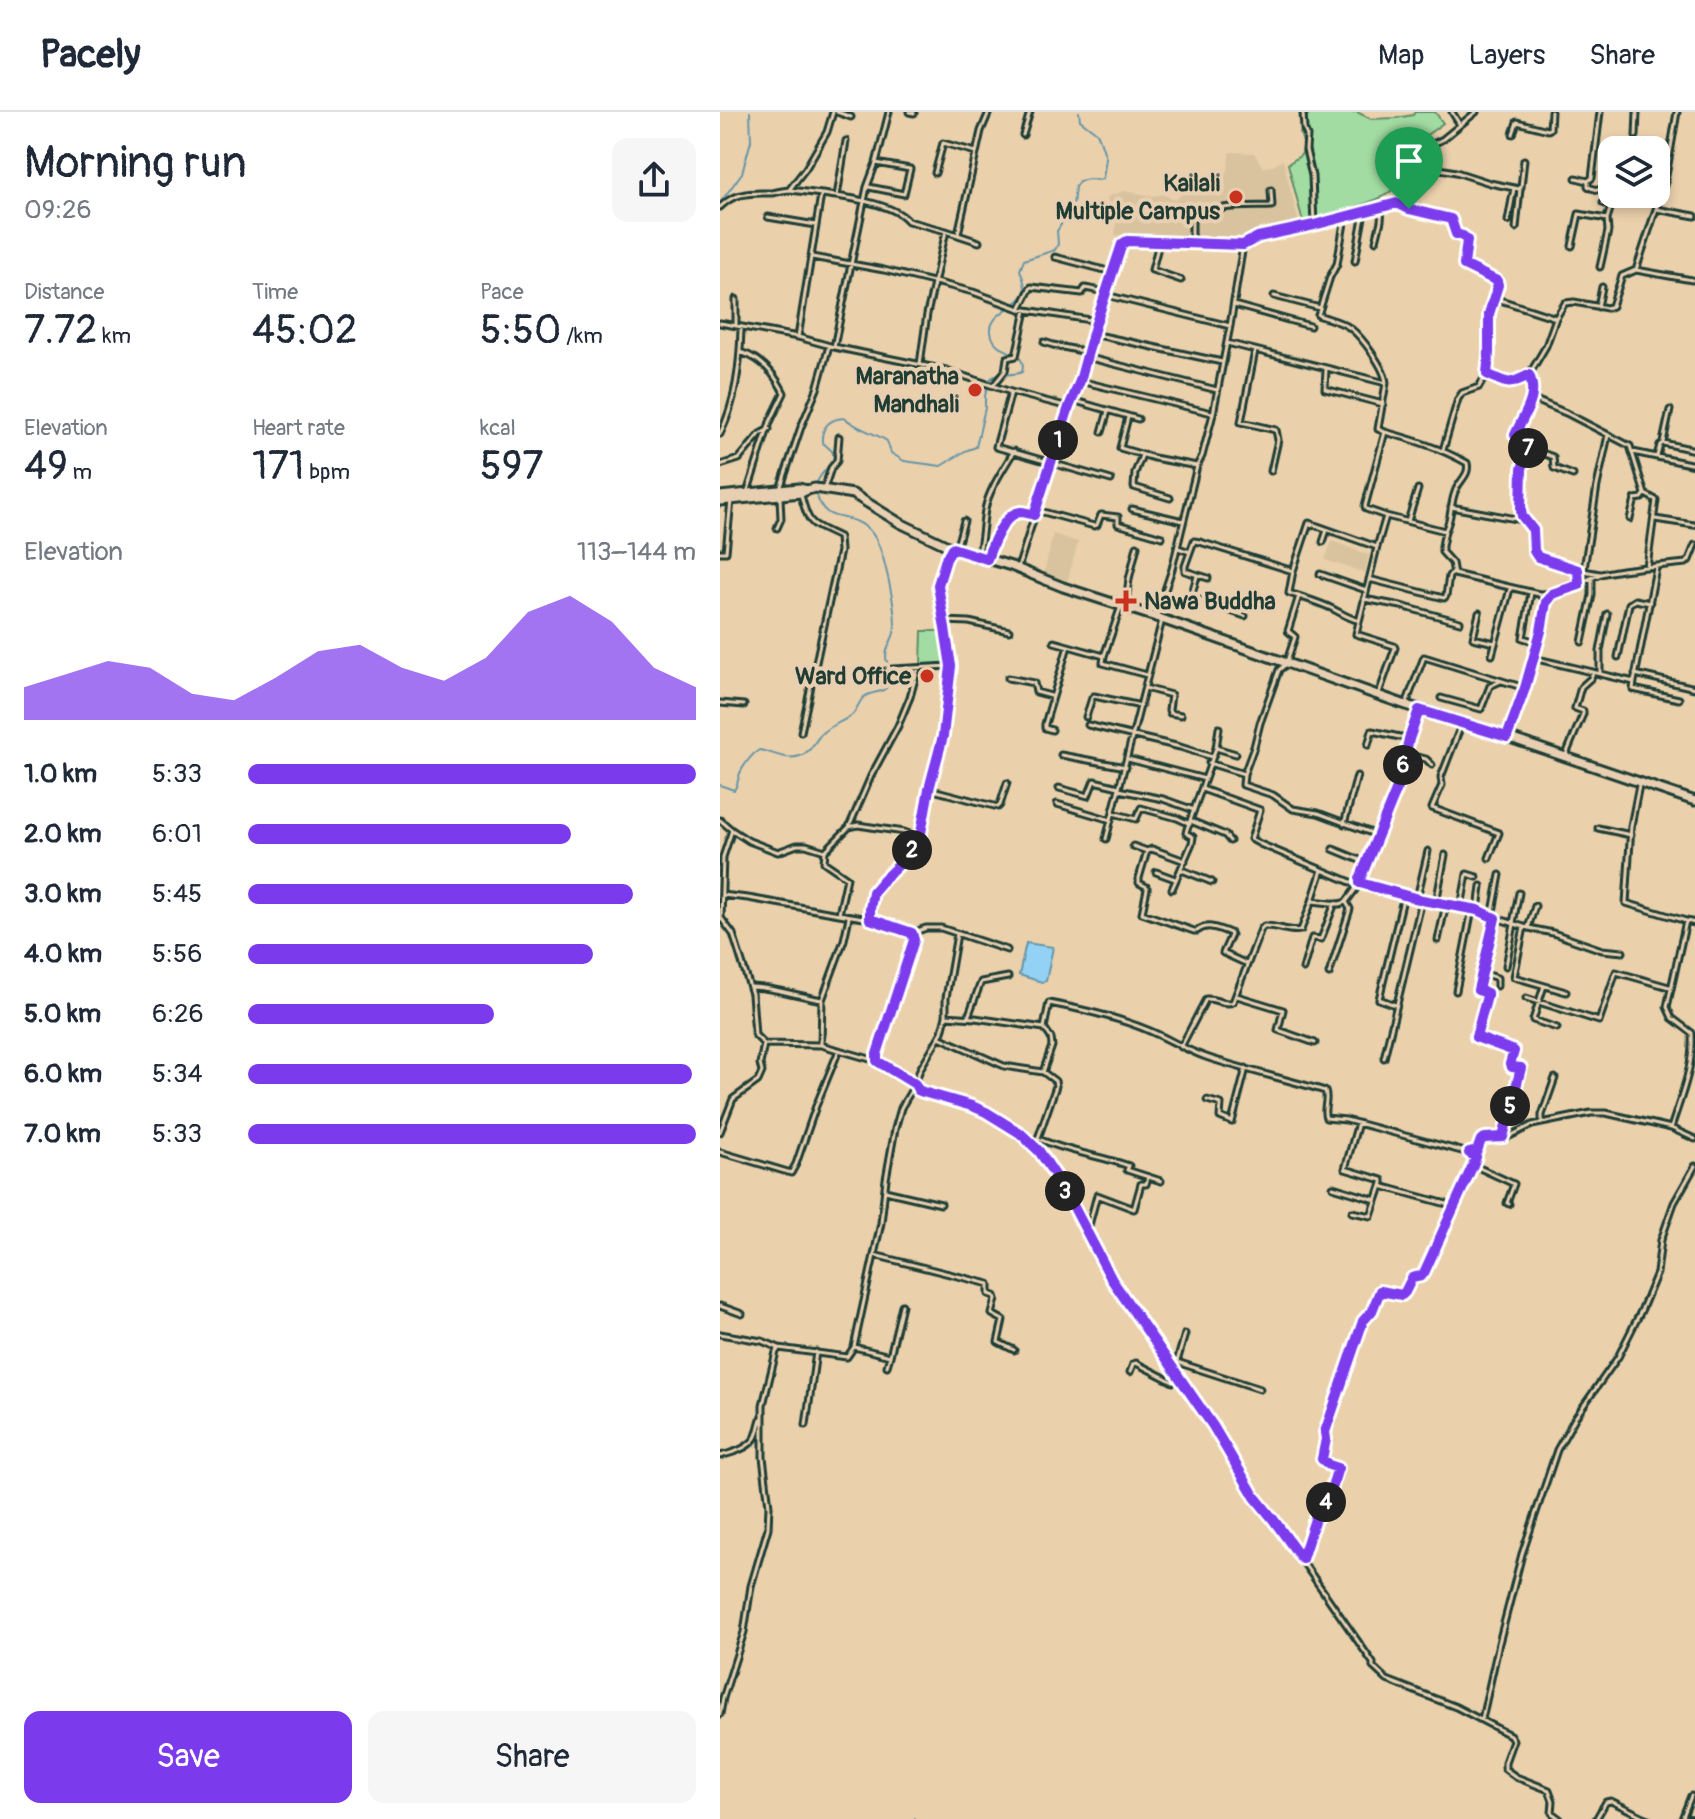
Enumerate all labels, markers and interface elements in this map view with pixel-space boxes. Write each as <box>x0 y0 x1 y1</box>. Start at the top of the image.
text: Pacely <box>40 31 140 79</box>
text: Map <box>1378 38 1424 73</box>
text: Layers <box>1468 38 1545 73</box>
text: Share <box>1589 38 1655 73</box>
pin <box>1375 127 1443 209</box>
text: Morning run <box>24 136 247 191</box>
map controls <box>1598 136 1670 208</box>
button: layers <box>1598 136 1670 208</box>
button: share <box>612 138 696 222</box>
icon: arrive <box>1387 139 1431 183</box>
place label: Kailali Multiple Campus <box>1056 169 1220 226</box>
marker: Kailali Multiple Campus <box>1227 188 1245 206</box>
text: 09:26 <box>24 194 92 226</box>
text: Distance <box>24 278 104 306</box>
text: Time <box>252 278 298 306</box>
text: Pace <box>480 278 524 306</box>
text: 7.72 <box>24 306 97 355</box>
text: 45:02 <box>252 306 357 355</box>
text: 5:50 <box>480 306 561 355</box>
text: km <box>97 322 131 350</box>
text: /km <box>561 322 603 350</box>
place label: Maranatha Mandhali <box>855 362 959 419</box>
marker: Maranatha Mandhali <box>966 381 984 399</box>
text: Elevation <box>24 414 108 442</box>
text: Heart rate <box>252 414 345 442</box>
text: kcal <box>480 414 516 442</box>
pin: 1 <box>1038 420 1078 460</box>
text: 1 <box>1054 426 1062 454</box>
pin: 7 <box>1508 428 1548 468</box>
text: 7 <box>1522 434 1534 462</box>
text: 49 <box>24 442 68 491</box>
text: 171 <box>252 442 304 491</box>
text: 597 <box>480 442 543 491</box>
text: m <box>68 458 92 486</box>
text: bpm <box>304 458 350 486</box>
text: Elevation <box>24 536 123 568</box>
text: 113–144 m <box>577 536 696 568</box>
place label: Nawa Buddha <box>1144 587 1276 616</box>
marker: Nawa Buddha <box>1115 590 1137 612</box>
place label: Ward Office <box>795 662 912 691</box>
marker: Ward Office <box>918 667 936 685</box>
pin: 6 <box>1383 745 1423 785</box>
text: 6 <box>1397 751 1409 779</box>
text: 1.0 km <box>24 758 97 790</box>
text: 5:33 <box>152 758 202 790</box>
text: 2.0 km <box>24 818 102 850</box>
text: 6:01 <box>152 818 202 850</box>
pin: 2 <box>892 830 932 870</box>
text: 2 <box>906 836 918 864</box>
text: 3.0 km <box>24 878 102 910</box>
text: 5:45 <box>152 878 202 910</box>
text: 4.0 km <box>24 938 102 970</box>
text: 5:56 <box>152 938 202 970</box>
text: 5.0 km <box>24 998 101 1030</box>
text: 6:26 <box>152 998 204 1030</box>
text: 6.0 km <box>24 1058 102 1090</box>
text: 5:34 <box>152 1058 203 1090</box>
pin: 5 <box>1490 1086 1530 1126</box>
text: 5 <box>1504 1092 1516 1120</box>
text: 7.0 km <box>24 1118 101 1150</box>
text: 5:33 <box>152 1118 202 1150</box>
pin: 3 <box>1045 1171 1085 1211</box>
text: 3 <box>1059 1177 1071 1205</box>
pin: 4 <box>1306 1482 1346 1522</box>
text: 4 <box>1320 1488 1332 1516</box>
button: Save <box>24 1711 352 1803</box>
button: Share <box>368 1711 696 1803</box>

